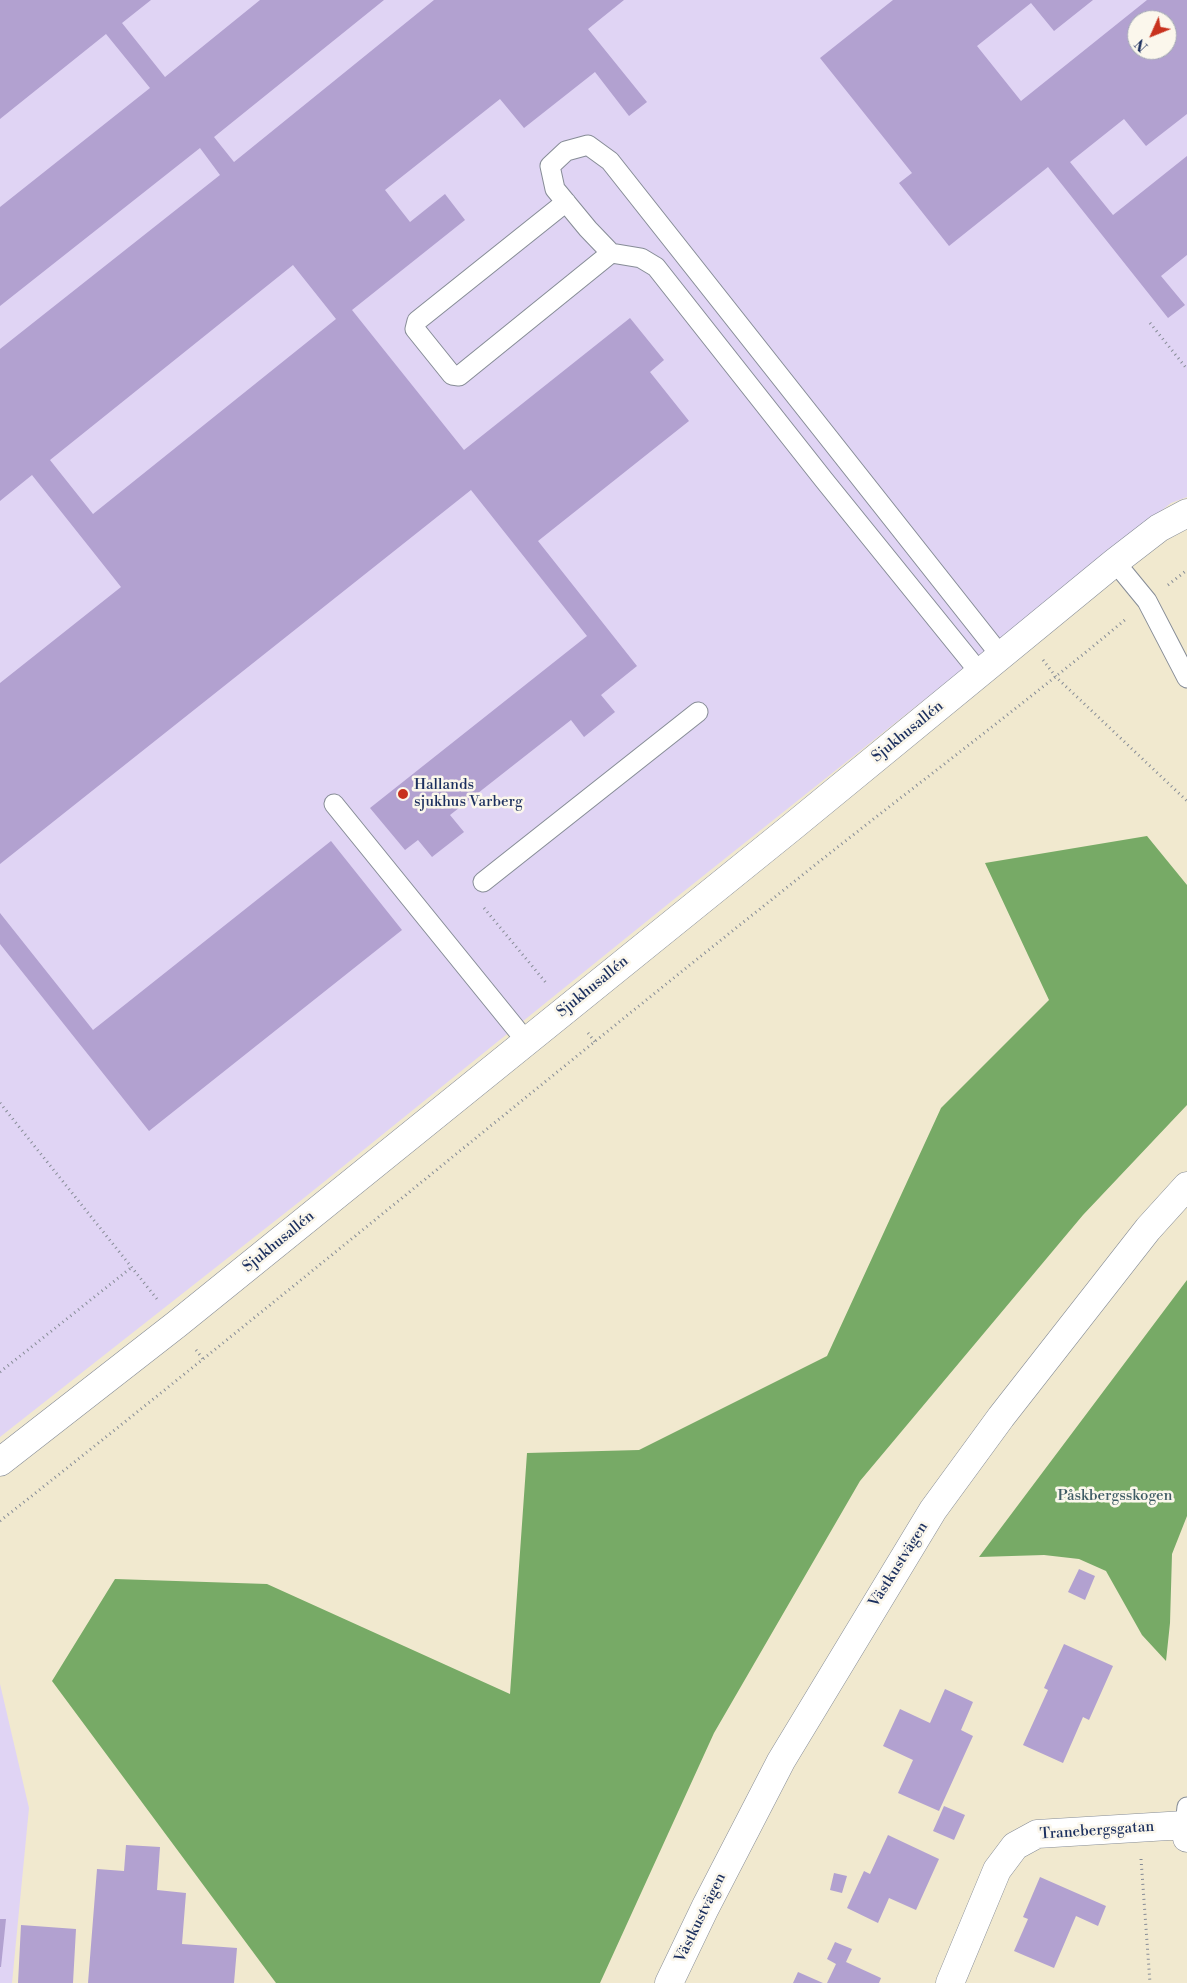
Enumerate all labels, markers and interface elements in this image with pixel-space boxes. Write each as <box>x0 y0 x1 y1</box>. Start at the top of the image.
north arrow <box>1127 10 1177 60</box>
text: N <box>1132 34 1152 55</box>
street label: Sjukhusallén <box>869 698 947 766</box>
place label: Hallands sjukhus Varberg <box>414 776 523 811</box>
marker: Hallands sjukhus Varberg <box>396 787 410 801</box>
street label: Sjukhusallén <box>554 953 632 1021</box>
street label: Sjukhusallén <box>240 1208 318 1276</box>
park label: Påskbergsskogen <box>1057 1487 1173 1505</box>
street label: Västkustvägen <box>866 1519 932 1611</box>
street label: Tranebergsgatan <box>1039 1818 1155 1844</box>
street label: Västkustvägen <box>672 1870 730 1966</box>

